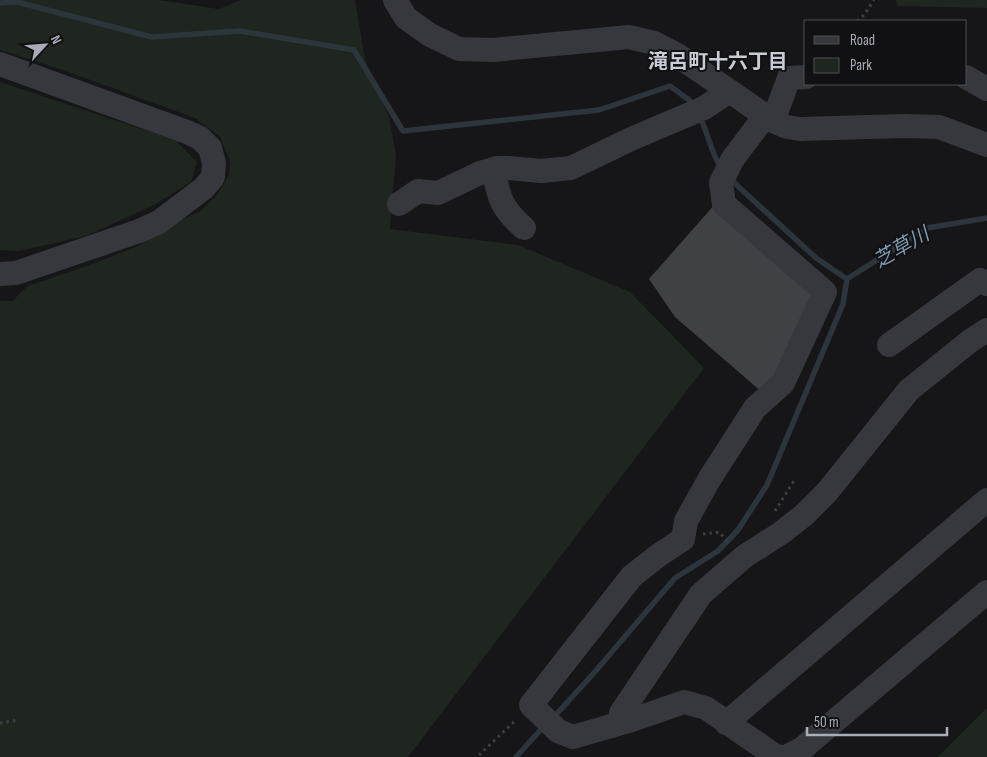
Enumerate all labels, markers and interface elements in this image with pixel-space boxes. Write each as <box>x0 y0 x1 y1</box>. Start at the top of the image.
north arrow <box>20 20 70 70</box>
legend <box>804 20 967 85</box>
text: Road <box>850 31 875 50</box>
text: N <box>47 32 66 47</box>
district label: 滝呂町十六丁目 <box>648 50 788 74</box>
text: Park <box>850 56 872 75</box>
water label: 芝草川 <box>870 221 935 273</box>
scale bar <box>807 704 947 736</box>
text: 50 m <box>814 713 839 732</box>

